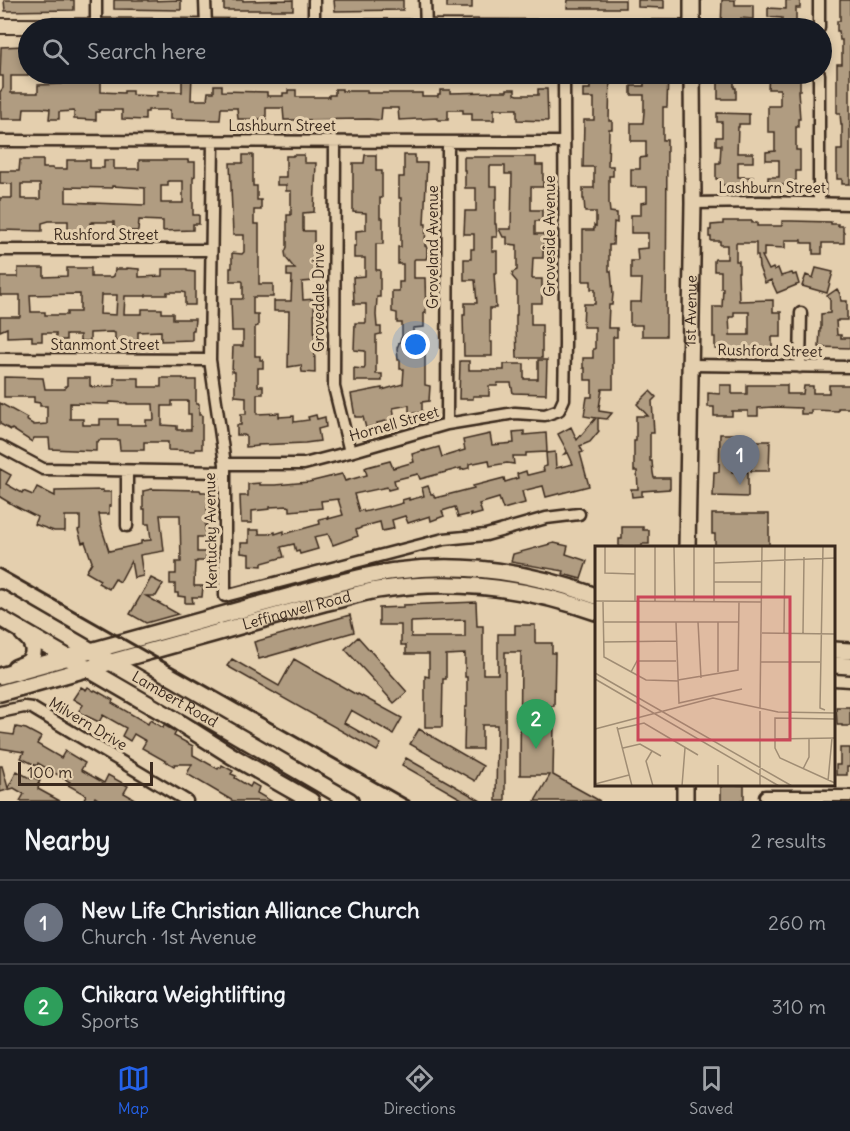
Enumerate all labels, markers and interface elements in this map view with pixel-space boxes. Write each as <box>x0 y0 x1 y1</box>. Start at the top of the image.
search box <box>18 18 832 84</box>
icon: search <box>39 35 72 68</box>
text: Search here <box>87 37 206 65</box>
street label: Lashburn Street <box>228 116 336 135</box>
street label: Groveside Avenue <box>540 175 559 297</box>
street label: Lashburn Street <box>718 178 826 197</box>
street label: Groveland Avenue <box>423 185 442 309</box>
street label: Rushford Street <box>53 225 159 244</box>
street label: Grovedale Drive <box>309 244 328 352</box>
street label: 1st Avenue <box>680 275 701 347</box>
your location <box>401 330 430 359</box>
street label: Stanmont Street <box>50 335 160 354</box>
street label: Rushford Street <box>717 340 823 361</box>
street label: Hornell Street <box>347 402 441 445</box>
pin: 1 <box>720 436 760 485</box>
street label: Kentucky Avenue <box>200 472 221 590</box>
inset map <box>595 546 835 786</box>
street label: Leffingwell Road <box>240 586 353 634</box>
street label: Lambert Road <box>129 667 221 731</box>
street label: Milvern Drive <box>46 693 131 754</box>
pin: 2 <box>516 700 556 749</box>
scale bar <box>18 759 153 786</box>
text: 100 m <box>27 762 72 782</box>
text: Nearby <box>24 824 110 857</box>
text: 2 results <box>751 828 826 853</box>
text: New Life Christian Alliance Church <box>81 896 420 924</box>
text: 1 <box>40 910 47 935</box>
text: 260 m <box>768 910 826 935</box>
text: Church · 1st Avenue <box>81 924 257 949</box>
text: Chikara Weightlifting <box>81 980 286 1008</box>
text: 2 <box>38 994 49 1019</box>
text: 310 m <box>771 994 826 1019</box>
text: Sports <box>81 1008 139 1033</box>
tab: Map <box>117 1062 150 1118</box>
tab: Directions <box>383 1062 456 1118</box>
tab: Saved <box>689 1062 733 1118</box>

